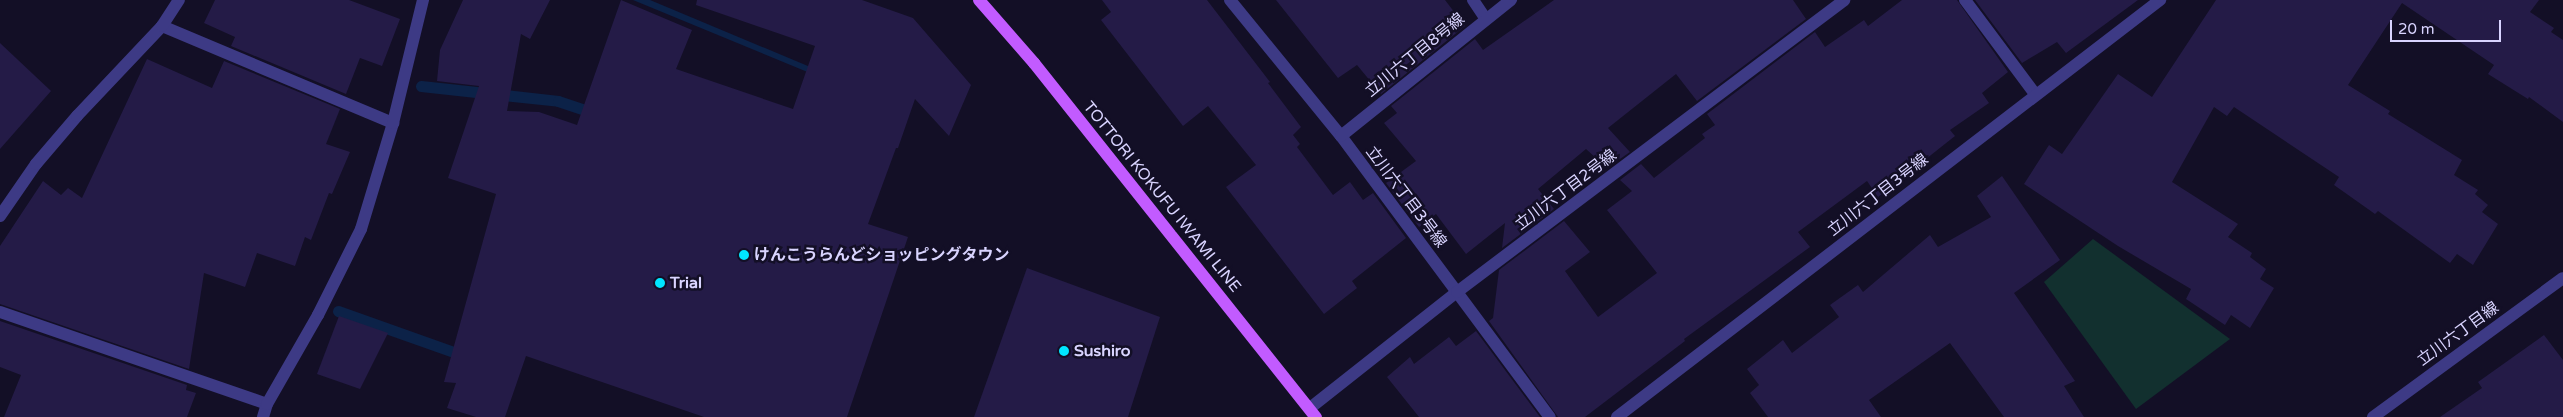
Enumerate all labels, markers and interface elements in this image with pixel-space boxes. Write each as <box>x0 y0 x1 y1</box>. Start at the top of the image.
street label: 立川六丁目8号線 <box>1362 9 1468 101</box>
scale bar <box>2393 10 2504 42</box>
text: 20 m <box>2398 20 2435 38</box>
street label: TOTTORI KOKUFU IWAMI LINE <box>1079 98 1245 296</box>
street label: 立川六丁目3号線 <box>1362 142 1450 252</box>
street label: 立川六丁目2号線 <box>1511 146 1621 234</box>
street label: 立川六丁目3号線 <box>1824 150 1932 240</box>
place label: けんこうらんどショッピングタウン <box>754 245 1010 265</box>
marker: けんこうらんどショッピングタウン <box>738 249 750 261</box>
place label: Trial <box>670 273 702 293</box>
marker: Trial <box>654 277 666 289</box>
street label: 立川六丁目線 <box>2414 298 2502 370</box>
place label: Sushiro <box>1074 341 1130 361</box>
marker: Sushiro <box>1058 345 1070 357</box>

